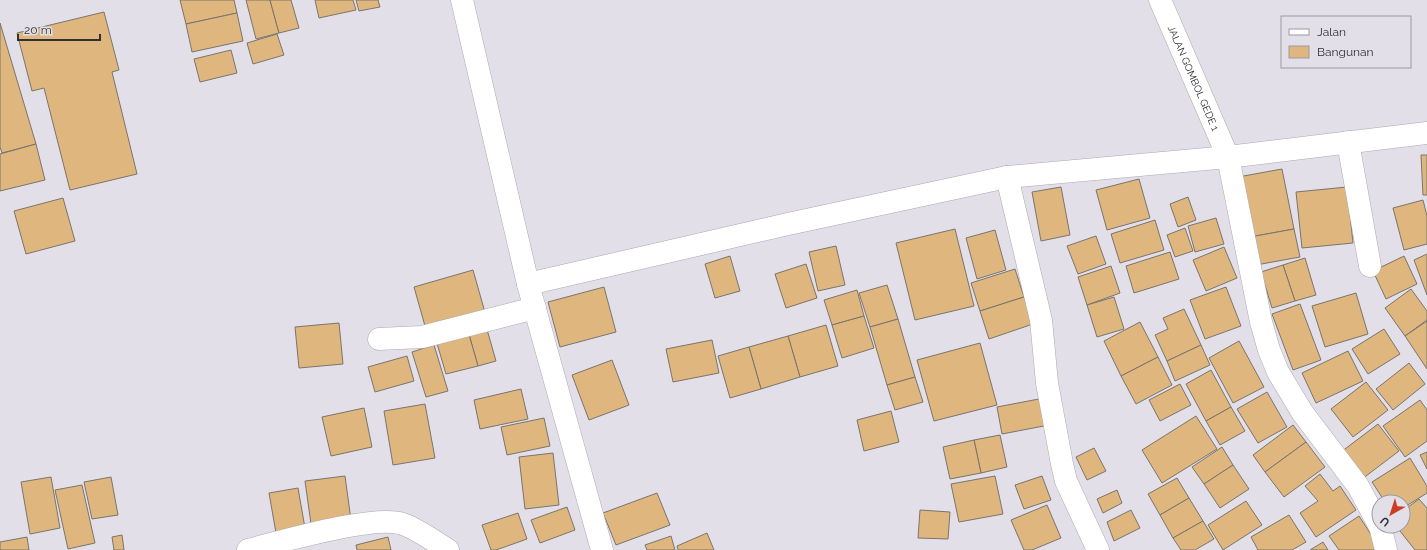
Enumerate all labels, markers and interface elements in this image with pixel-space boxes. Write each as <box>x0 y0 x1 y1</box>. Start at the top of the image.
scale bar <box>18 16 100 42</box>
legend <box>1281 16 1411 68</box>
text: 20 m <box>24 23 52 37</box>
street label: JALAN GOMBOL GEDE 1 <box>1166 24 1221 133</box>
text: Jalan <box>1317 25 1346 39</box>
text: Bangunan <box>1317 45 1374 59</box>
north arrow <box>1371 494 1411 534</box>
text: U <box>1378 514 1392 529</box>

